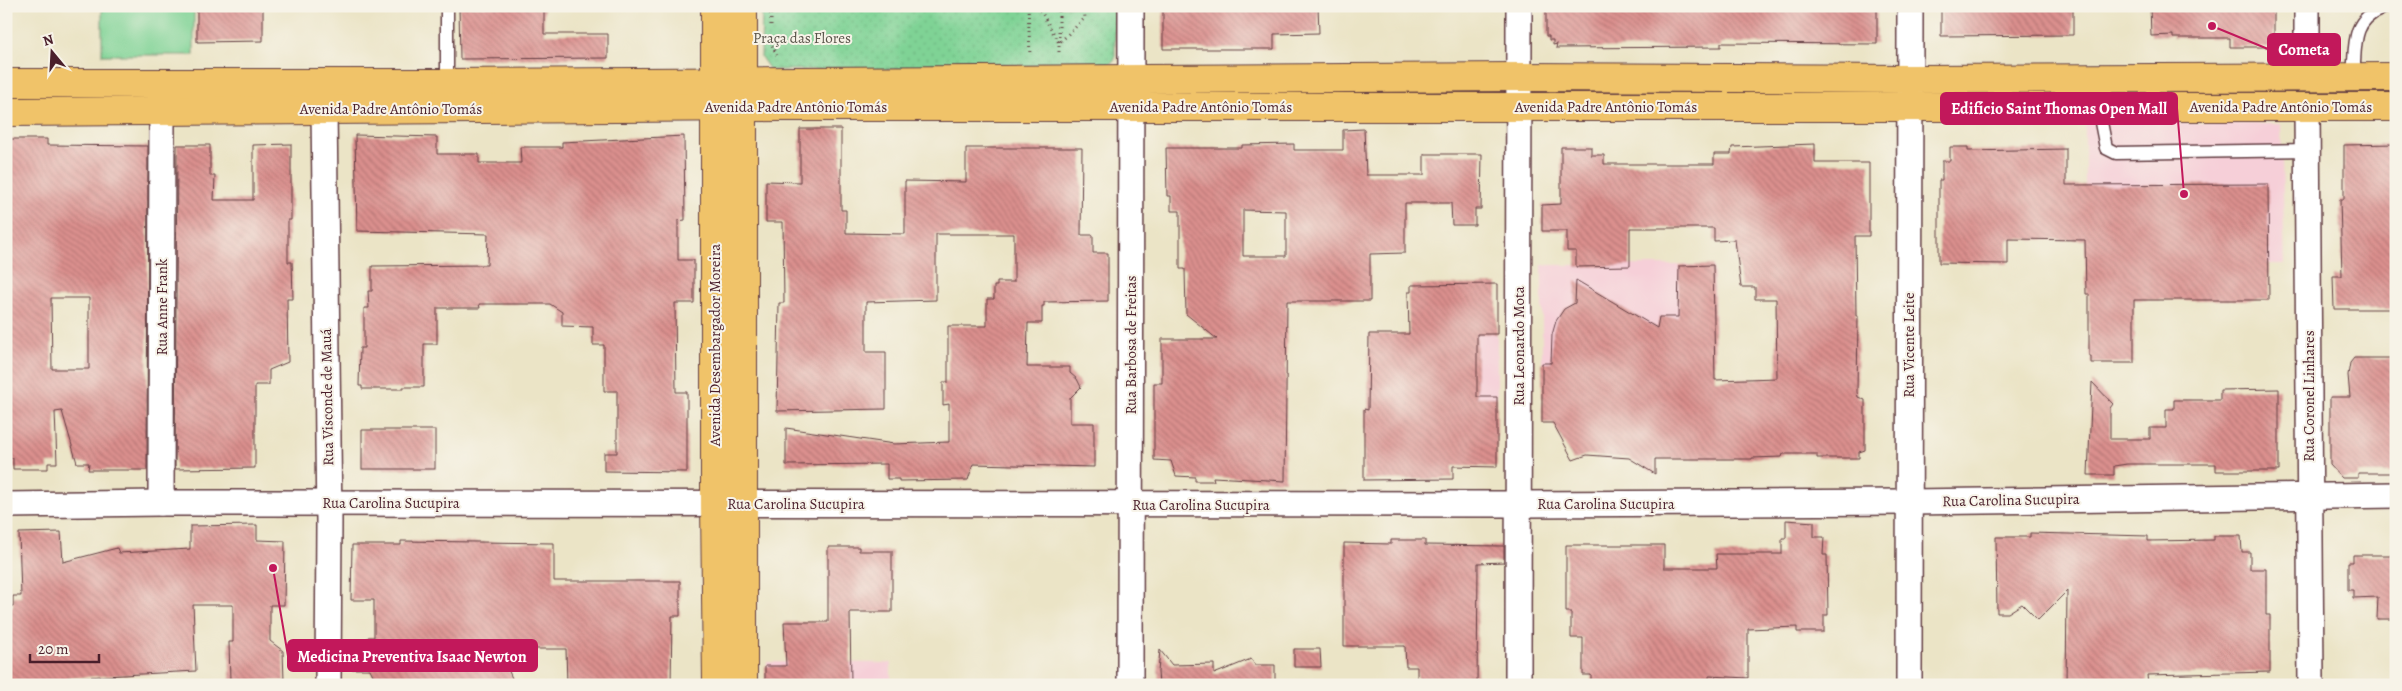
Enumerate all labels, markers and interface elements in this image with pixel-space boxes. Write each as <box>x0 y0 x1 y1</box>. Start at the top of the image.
north arrow <box>28 28 78 78</box>
park label: Praça das Flores <box>753 28 851 48</box>
text: N <box>40 30 56 51</box>
callout: Cometa <box>2268 34 2340 65</box>
text: Cometa <box>2278 39 2330 61</box>
callout: Edifício Saint Thomas Open Mall <box>1941 93 2177 124</box>
street label: Avenida Padre Antônio Tomás <box>704 97 887 117</box>
street label: Avenida Padre Antônio Tomás <box>1109 97 1292 117</box>
street label: Avenida Padre Antônio Tomás <box>1514 97 1697 117</box>
street label: Avenida Padre Antônio Tomás <box>2189 97 2372 117</box>
text: Edifício Saint Thomas Open Mall <box>1951 98 2168 120</box>
street label: Avenida Padre Antônio Tomás <box>299 99 482 119</box>
street label: Avenida Desembargador Moreira <box>705 244 725 447</box>
street label: Rua Anne Frank <box>152 258 172 356</box>
street label: Rua Barbosa de Freitas <box>1121 275 1141 415</box>
street label: Rua Leonardo Mota <box>1509 286 1529 406</box>
street label: Rua Vicente Leite <box>1899 292 1919 398</box>
street label: Rua Visconde de Mauá <box>316 328 338 466</box>
street label: Rua Coronel Linhares <box>2299 330 2319 462</box>
street label: Rua Carolina Sucupira <box>1942 489 2080 511</box>
street label: Rua Carolina Sucupira <box>322 493 460 513</box>
street label: Rua Carolina Sucupira <box>727 494 865 514</box>
street label: Rua Carolina Sucupira <box>1537 494 1675 514</box>
street label: Rua Carolina Sucupira <box>1132 495 1270 515</box>
scale bar <box>30 631 99 663</box>
text: 20 m <box>38 639 69 659</box>
callout: Medicina Preventiva Isaac Newton <box>288 640 537 671</box>
text: Medicina Preventiva Isaac Newton <box>297 646 527 668</box>

